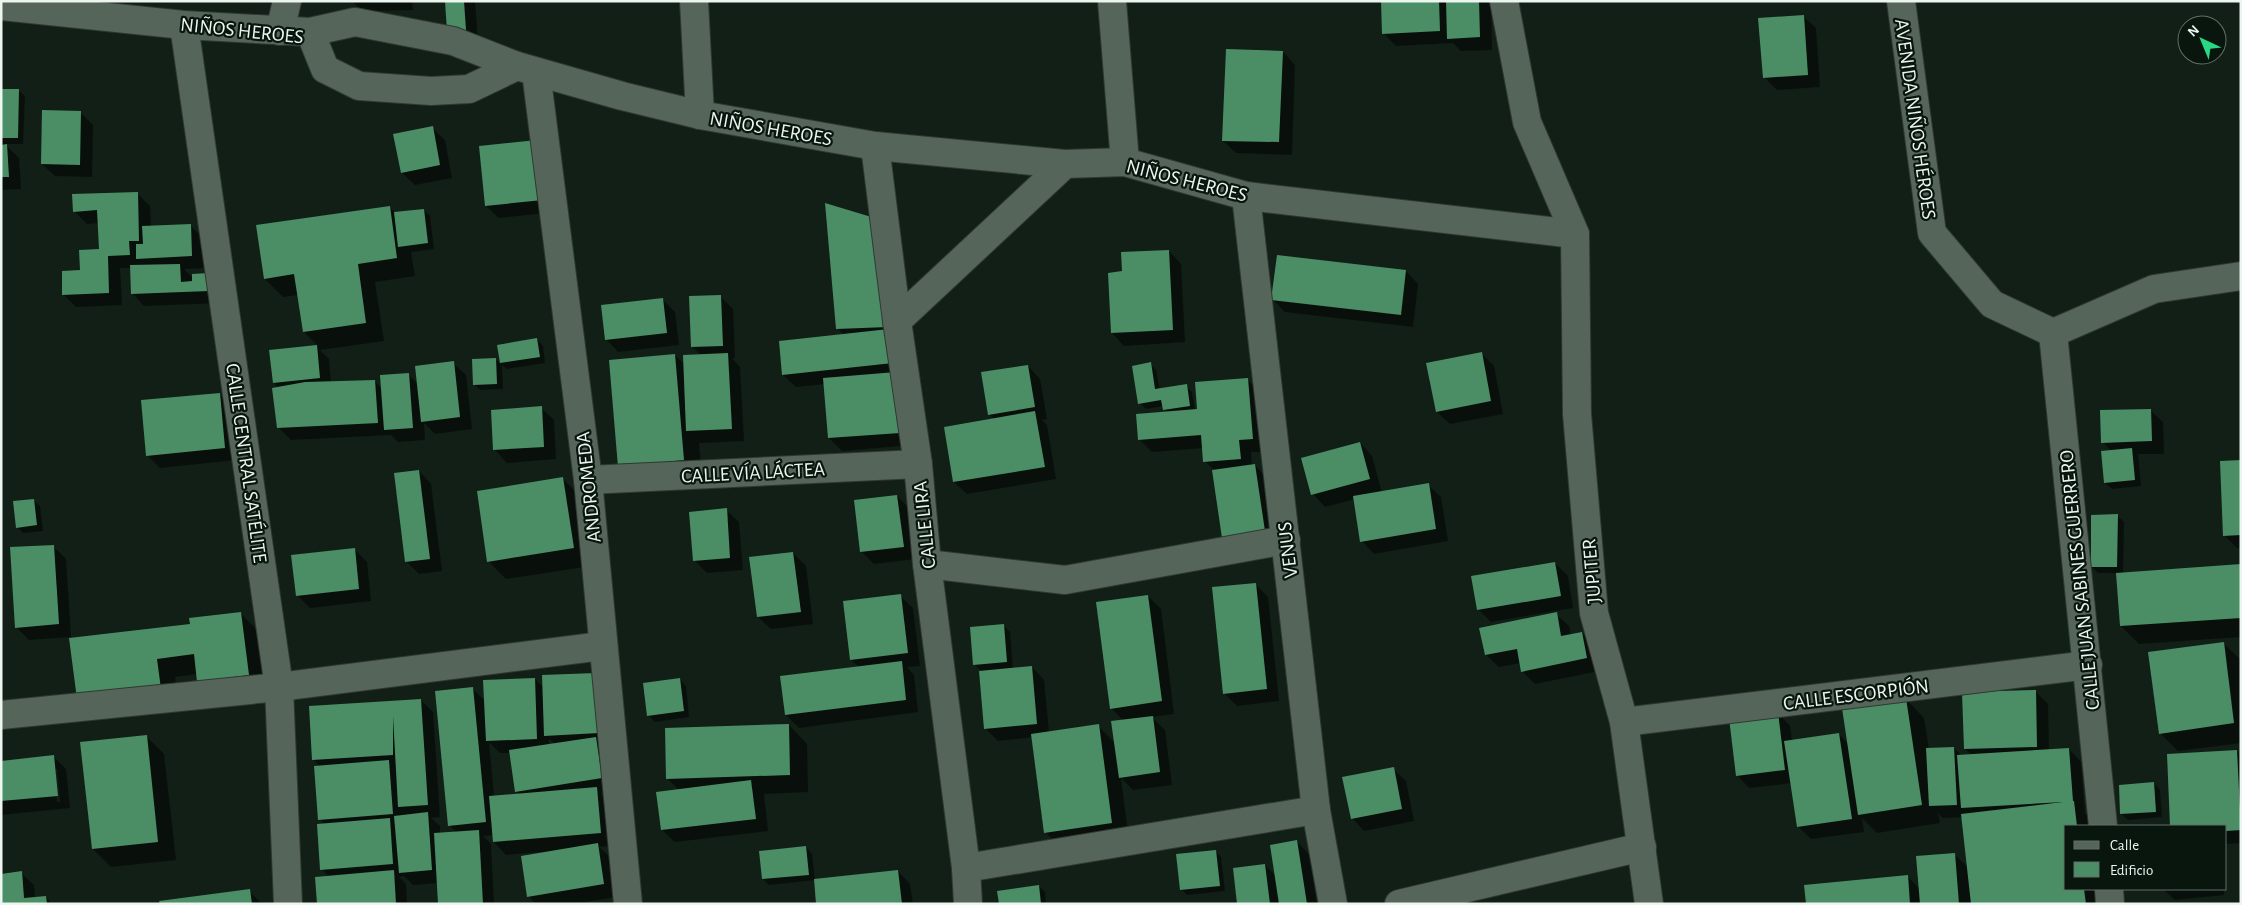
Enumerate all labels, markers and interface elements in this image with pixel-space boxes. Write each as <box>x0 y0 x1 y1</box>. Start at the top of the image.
street label: NIÑOS HEROES <box>179 14 305 47</box>
north arrow <box>2177 15 2227 65</box>
street label: AVENIDA NIÑOS HÉROES <box>1891 17 1940 221</box>
text: N <box>2185 23 2202 40</box>
street label: NIÑOS HEROES <box>708 107 834 150</box>
street label: NIÑOS HEROES <box>1124 155 1249 206</box>
street label: CALLE CENTRAL SATÉLITE <box>222 362 271 565</box>
street label: ANDROMEDA <box>573 430 605 543</box>
street label: CALLE JUAN SABINES GUERRERO <box>2056 449 2104 711</box>
street label: CALLE VÍA LÁCTEA <box>681 458 826 487</box>
street label: CALLE LIRA <box>910 480 940 570</box>
street label: VENUS <box>1275 521 1301 579</box>
street label: JUPITER <box>1579 538 1605 604</box>
street label: CALLE ESCORPIÓN <box>1782 675 1930 714</box>
legend <box>2064 825 2227 890</box>
text: Calle <box>2110 838 2139 853</box>
text: Edificio <box>2110 863 2153 878</box>

